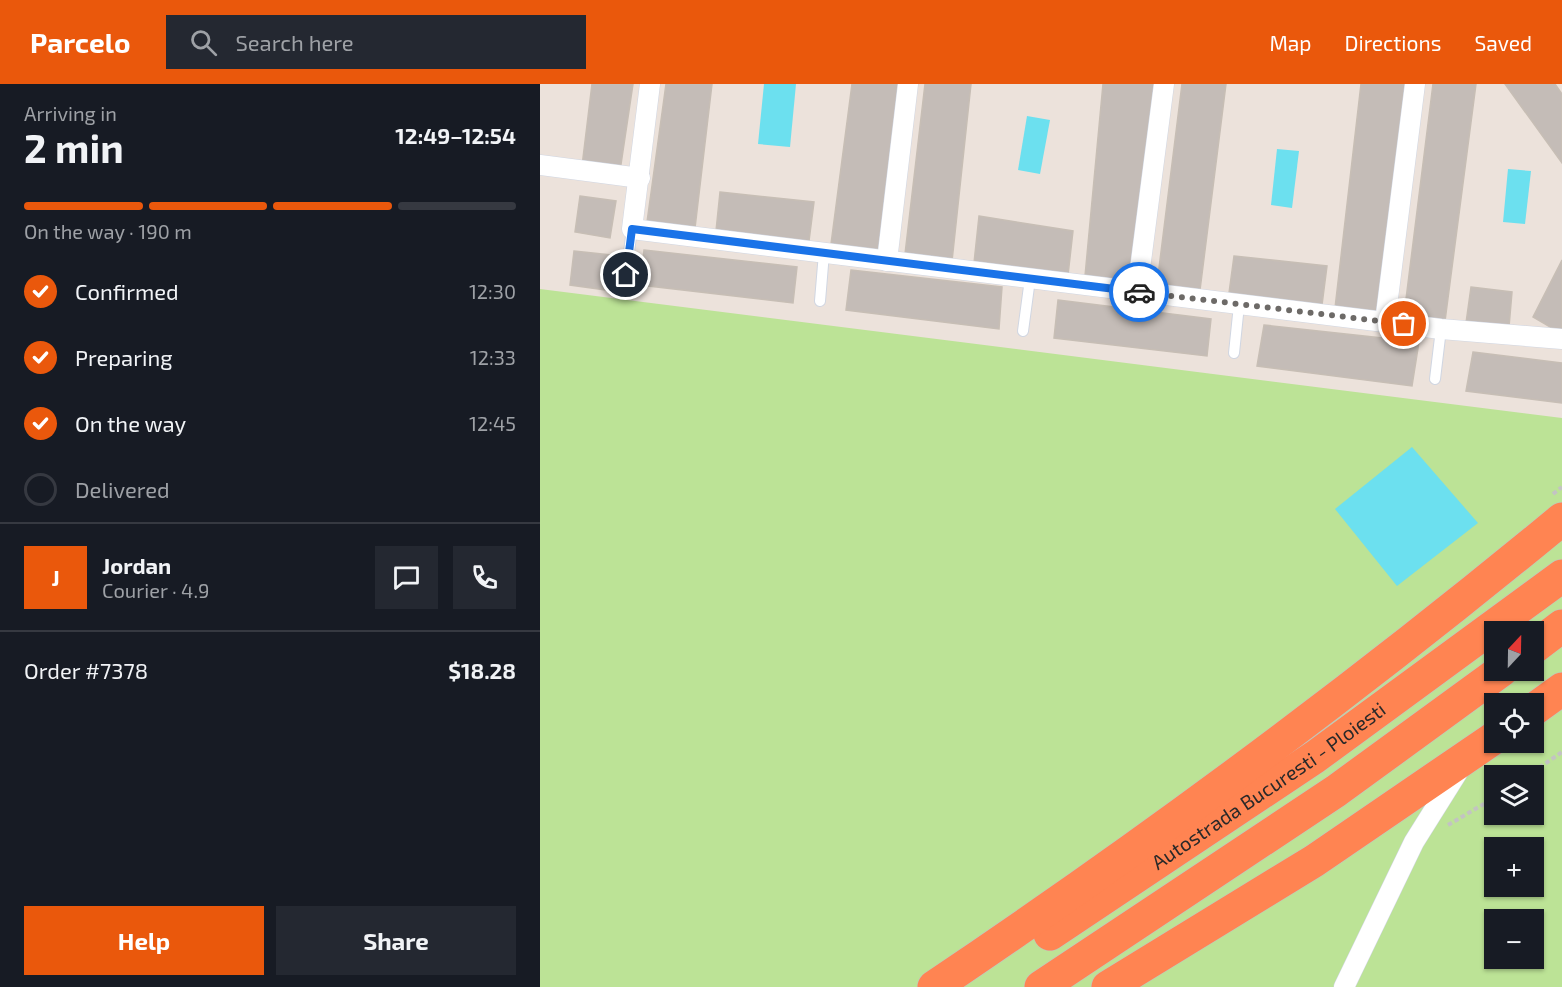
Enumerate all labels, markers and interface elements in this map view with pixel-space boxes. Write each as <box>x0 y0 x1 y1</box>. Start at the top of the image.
search box <box>166 15 586 69</box>
text: Parcelo <box>30 25 130 59</box>
icon: search <box>187 26 220 59</box>
text: Search here <box>235 29 354 55</box>
text: Map <box>1269 30 1312 55</box>
text: Directions <box>1345 30 1441 55</box>
text: Saved <box>1474 30 1532 55</box>
text: Arriving in <box>24 101 117 125</box>
text: 12:49–12:54 <box>395 122 516 148</box>
text: 2 min <box>24 124 124 171</box>
text: On the way · 190 m <box>24 219 192 243</box>
pin <box>600 249 651 300</box>
icon: home <box>609 258 642 291</box>
courier <box>1109 262 1169 322</box>
icon: check <box>24 275 57 308</box>
icon: car <box>1123 276 1156 309</box>
text: Confirmed <box>75 278 179 304</box>
text: 12:30 <box>469 279 516 303</box>
pin <box>1378 298 1429 349</box>
icon: bag <box>1387 307 1420 340</box>
icon: check <box>24 341 57 374</box>
text: Preparing <box>75 344 173 370</box>
text: 12:33 <box>470 345 516 369</box>
icon: check <box>24 407 57 440</box>
text: On the way <box>75 410 186 436</box>
text: 12:45 <box>469 411 516 435</box>
text: Delivered <box>75 476 170 502</box>
button: chat <box>375 546 438 609</box>
button: phone <box>453 546 516 609</box>
text: Jordan <box>102 552 171 578</box>
text: J <box>51 564 60 590</box>
text: Courier · 4.9 <box>102 578 209 602</box>
north arrow <box>1484 621 1544 681</box>
map controls <box>1484 621 1544 969</box>
text: Order #7378 <box>24 657 148 683</box>
text: $18.28 <box>448 657 516 683</box>
button: locate <box>1484 693 1544 753</box>
street label: Autostrada Bucuresti - Ploiesti <box>1147 697 1390 874</box>
button: layers <box>1484 765 1544 825</box>
button: + <box>1484 837 1544 897</box>
button: Help <box>24 906 264 975</box>
button: Share <box>276 906 516 975</box>
button: − <box>1484 909 1544 969</box>

